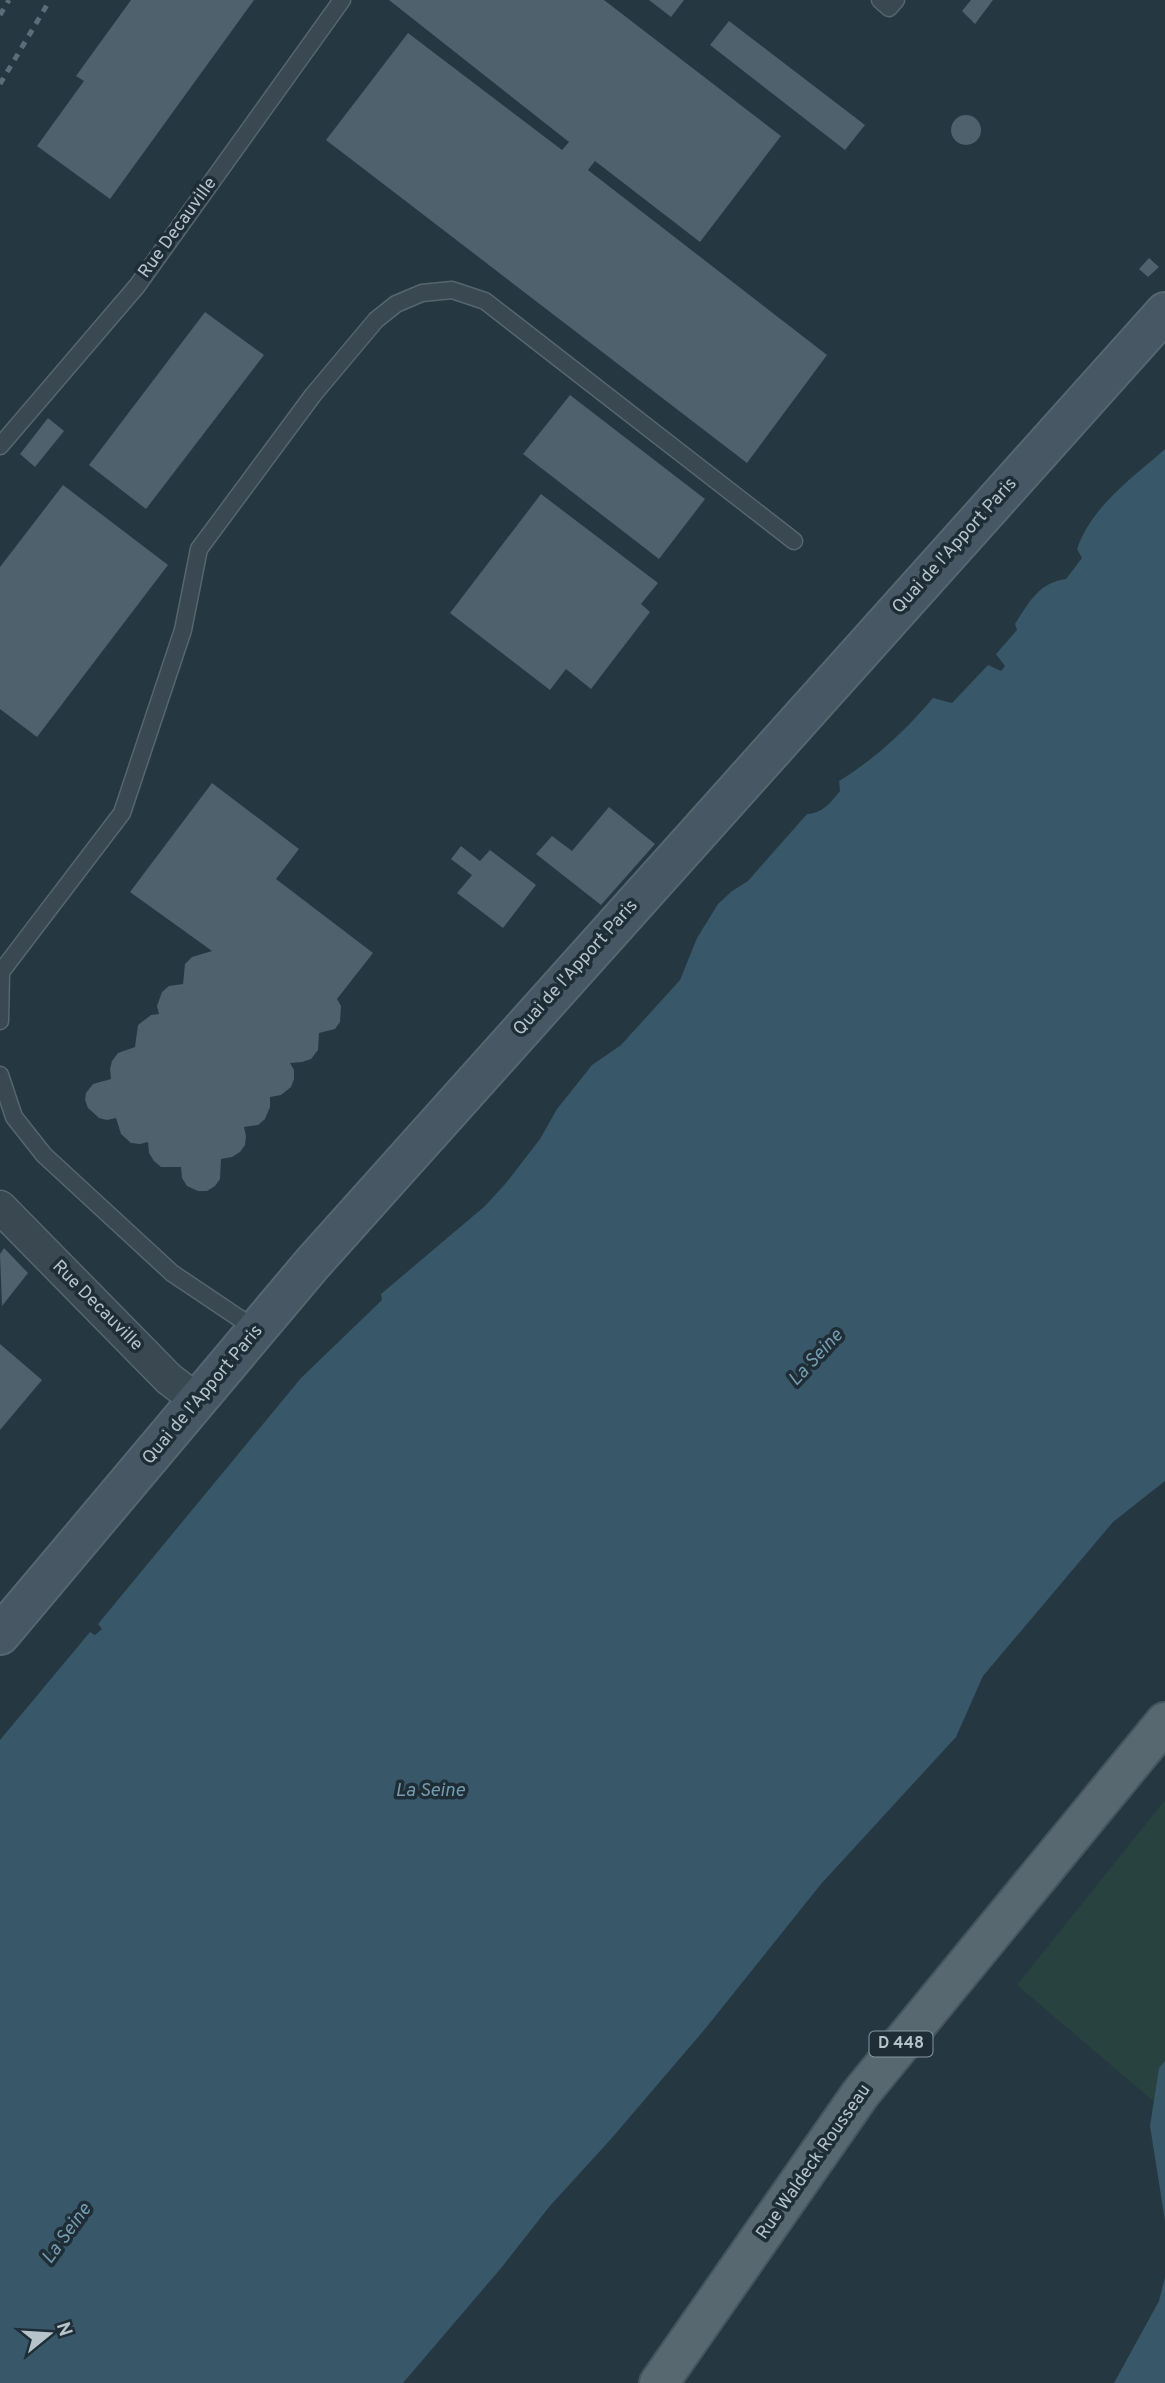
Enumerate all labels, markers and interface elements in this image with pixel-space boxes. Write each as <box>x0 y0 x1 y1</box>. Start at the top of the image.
street label: Rue Decauville <box>134 173 222 283</box>
street label: Quai de l'Apport Paris <box>888 473 1022 619</box>
street label: Quai de l'Apport Paris <box>509 895 643 1041</box>
street label: Rue Decauville <box>47 1256 147 1356</box>
street label: Quai de l'Apport Paris <box>138 1320 268 1470</box>
water label: La Seine <box>783 1324 849 1392</box>
water label: La Seine <box>395 1779 465 1803</box>
road number: D 448 <box>870 2032 932 2056</box>
street label: Rue Waldeck Rousseau <box>752 2080 876 2244</box>
water label: La Seine <box>37 2199 97 2269</box>
north arrow <box>14 2299 84 2369</box>
text: N <box>50 2319 77 2340</box>

